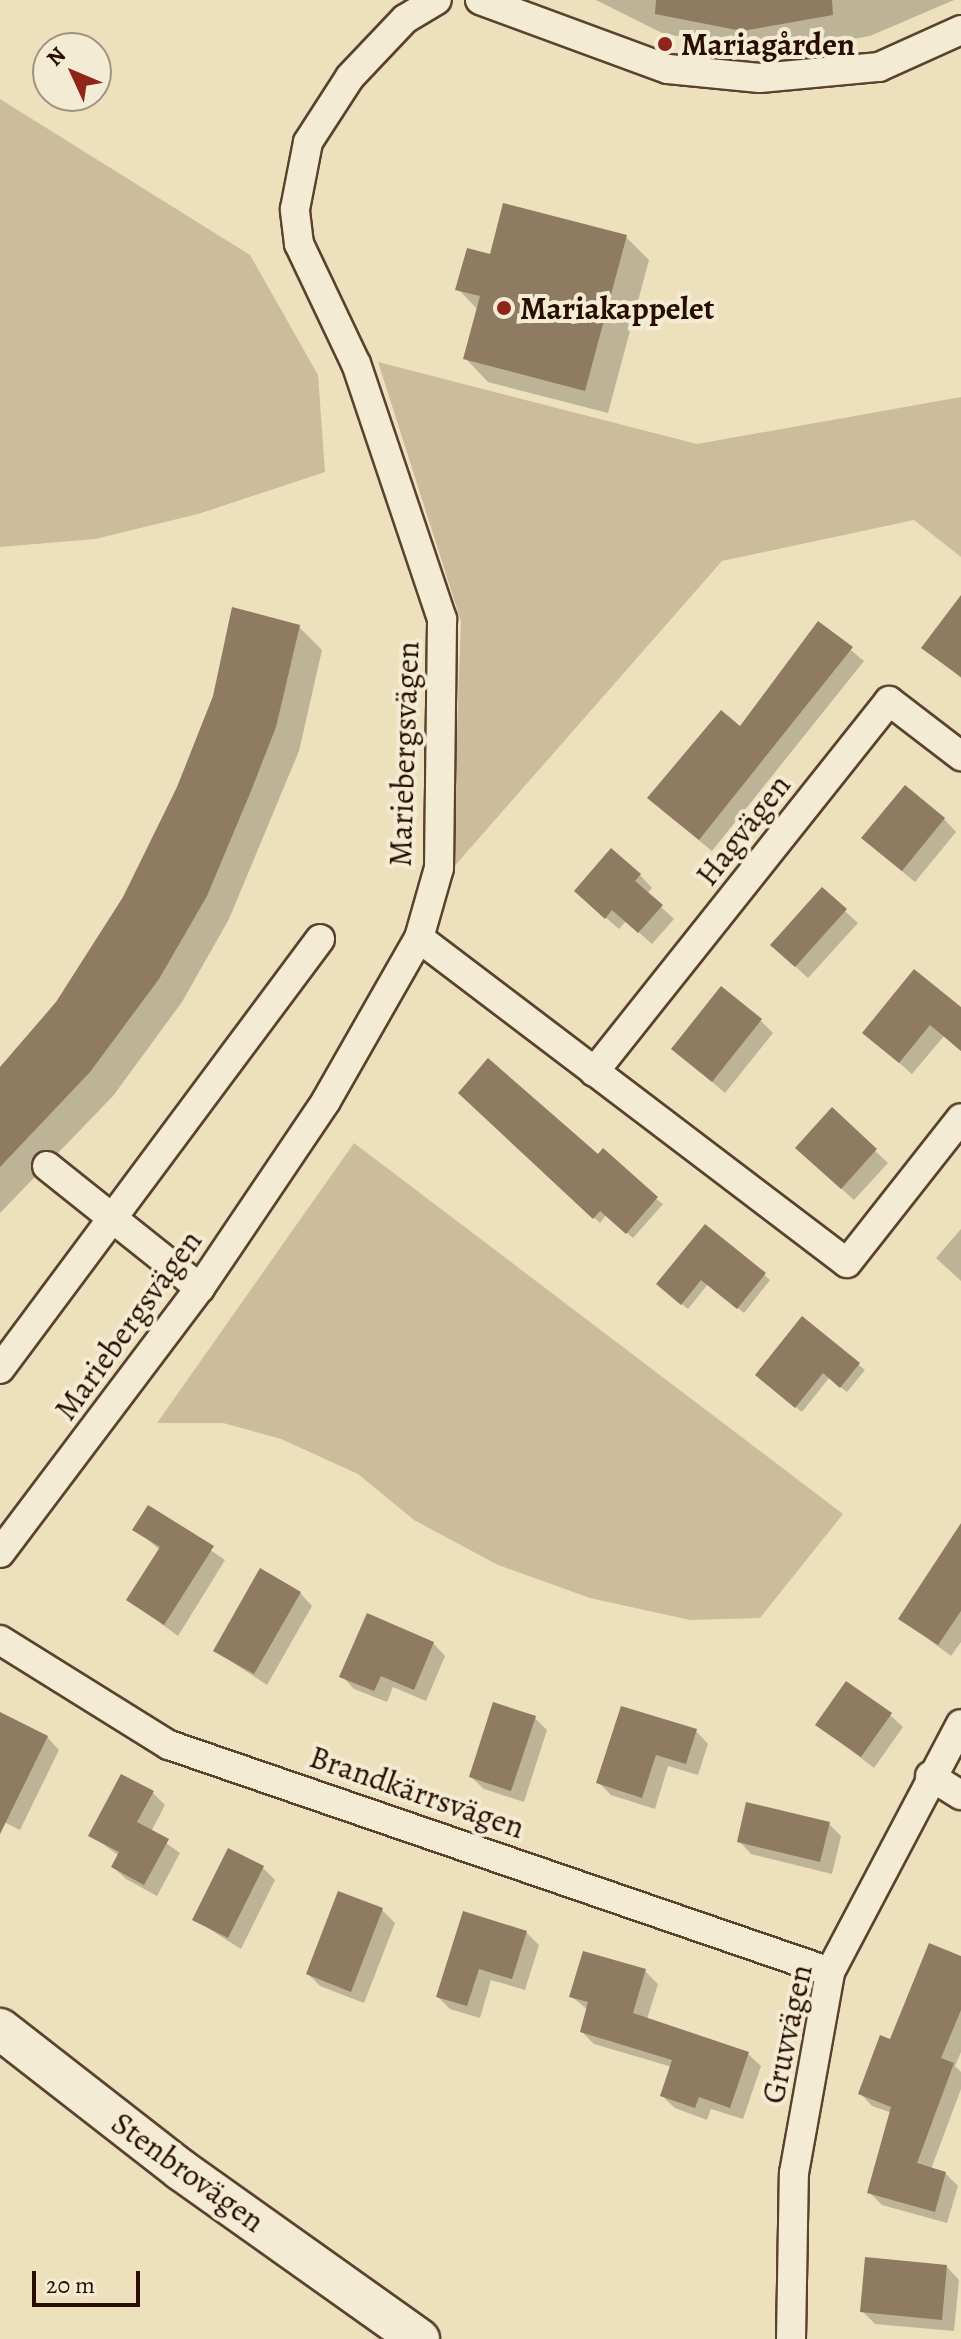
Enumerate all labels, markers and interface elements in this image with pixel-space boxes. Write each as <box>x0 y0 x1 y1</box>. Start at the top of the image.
place label: Mariagården <box>681 25 855 63</box>
north arrow <box>32 32 112 112</box>
marker: Mariagården <box>656 35 674 53</box>
text: N <box>40 41 73 73</box>
place label: Mariakappelet <box>520 289 714 327</box>
marker: Mariakappelet <box>495 299 513 317</box>
street label: Mariebergsvägen <box>381 641 427 867</box>
street label: Hagvägen <box>688 767 798 893</box>
street label: Mariebergsvägen <box>46 1222 210 1428</box>
street label: Brandkärrsvägen <box>305 1737 529 1847</box>
street label: Gruvvägen <box>754 1961 820 2107</box>
street label: Stenbrovägen <box>104 2104 272 2240</box>
scale bar <box>36 2255 144 2305</box>
text: 20 m <box>46 2269 95 2301</box>

